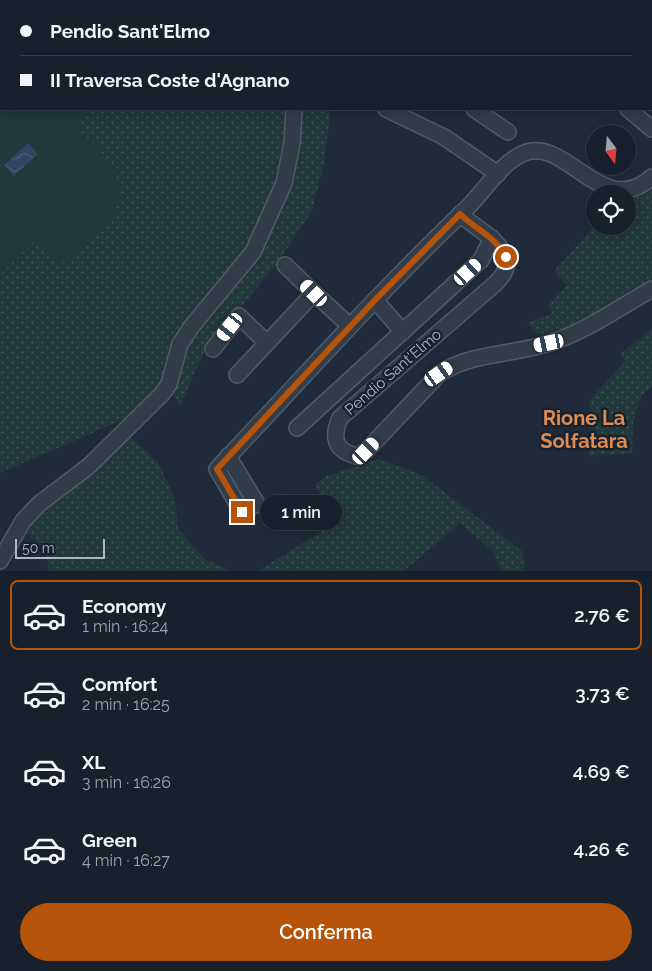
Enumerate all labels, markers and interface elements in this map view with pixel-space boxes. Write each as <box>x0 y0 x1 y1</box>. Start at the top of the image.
text: Pendio Sant'Elmo <box>50 20 210 42</box>
text: II Traversa Coste d'Agnano <box>50 69 290 91</box>
north arrow <box>586 125 636 175</box>
map controls <box>586 125 636 235</box>
button: locate <box>586 185 636 235</box>
route start <box>495 246 517 268</box>
car <box>451 256 484 288</box>
car <box>297 277 330 309</box>
car <box>214 311 245 343</box>
street label: Pendio Sant'Elmo <box>341 325 445 419</box>
car <box>532 333 565 353</box>
car <box>422 359 455 389</box>
district label: Rione La Solfatara <box>540 406 628 453</box>
car <box>350 435 381 467</box>
callout: 1 min <box>260 494 342 530</box>
route end <box>231 501 253 523</box>
text: 1 min <box>281 503 321 522</box>
scale bar <box>15 536 105 559</box>
text: 50 m <box>22 540 55 556</box>
icon: car <box>22 593 67 638</box>
text: Economy <box>82 595 166 617</box>
text: 2.76 € <box>574 604 630 626</box>
text: 1 min · 16:24 <box>82 617 168 636</box>
icon: car <box>22 671 67 716</box>
text: Comfort <box>82 673 157 695</box>
text: 3.73 € <box>575 682 630 704</box>
text: 2 min · 16:25 <box>82 695 170 714</box>
icon: car <box>22 749 67 794</box>
text: XL <box>82 751 105 773</box>
text: 4.69 € <box>573 760 630 782</box>
text: 3 min · 16:26 <box>82 773 171 792</box>
icon: car <box>22 827 67 872</box>
text: Green <box>82 829 137 851</box>
text: 4.26 € <box>573 838 630 860</box>
text: 4 min · 16:27 <box>82 851 170 870</box>
button: Conferma <box>20 903 632 961</box>

